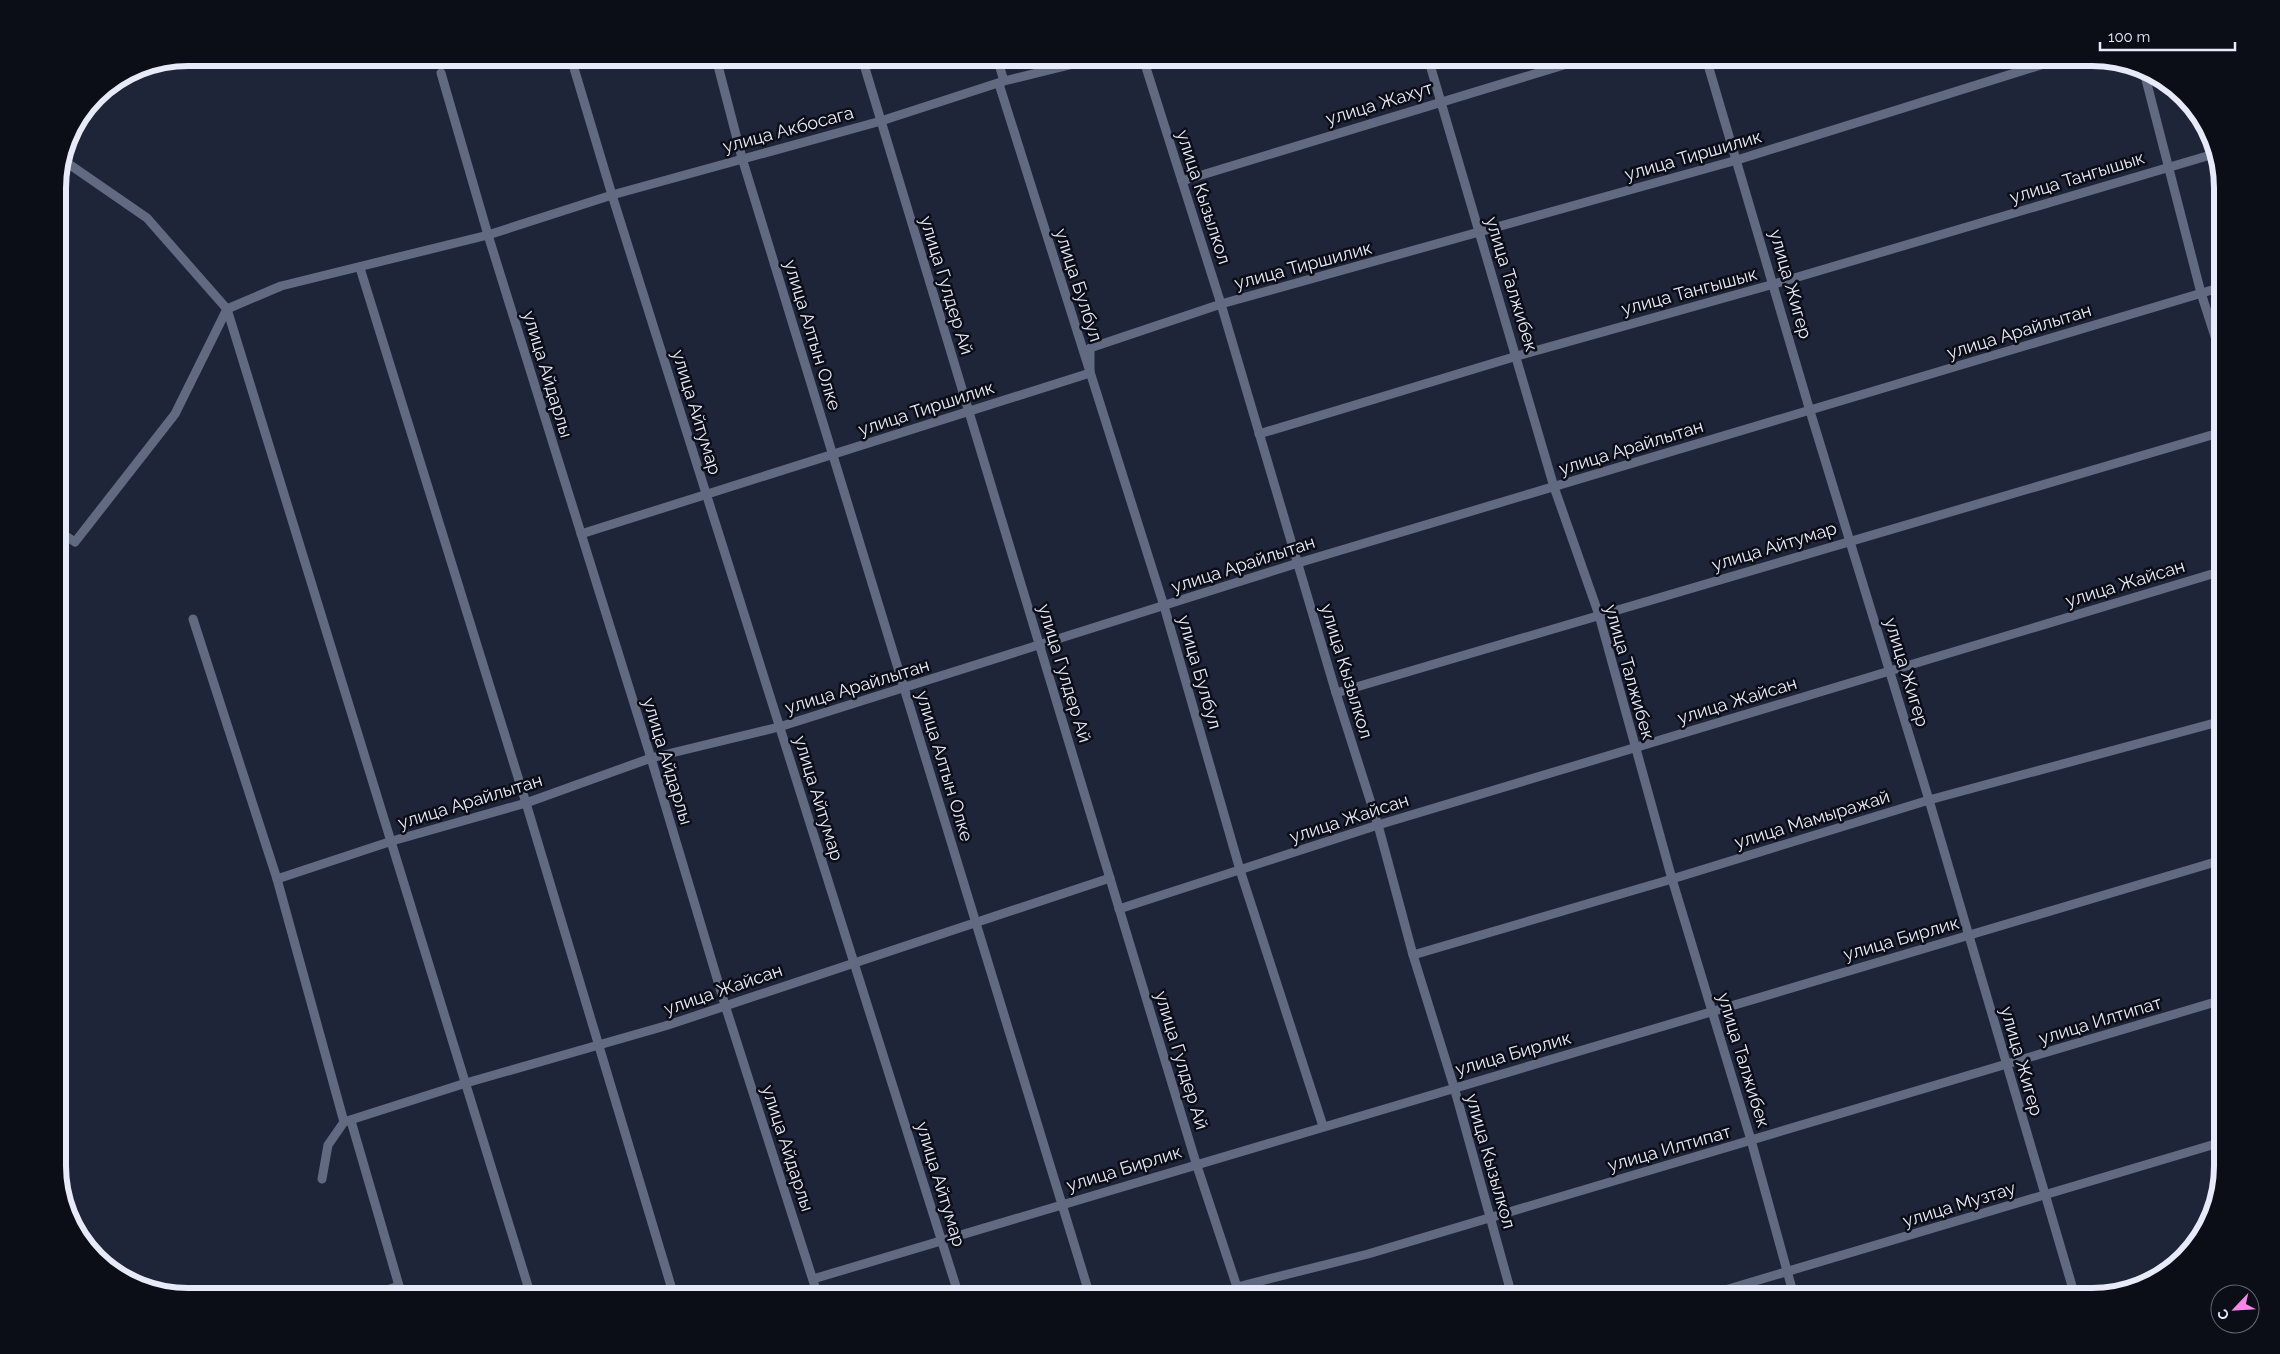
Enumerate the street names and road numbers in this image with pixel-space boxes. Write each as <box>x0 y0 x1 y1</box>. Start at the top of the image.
street label: улица Жахут <box>1323 77 1435 129</box>
street label: улица Акбосага <box>720 101 856 157</box>
street label: улица Тиршилик <box>1622 125 1764 185</box>
street label: улица Кызылкол <box>1172 127 1236 267</box>
street label: улица Тангышык <box>2007 147 2147 207</box>
street label: улица Гулдер Ай <box>916 213 978 357</box>
street label: улица Талжибек <box>1482 214 1542 354</box>
street label: улица Булбул <box>1051 226 1107 344</box>
street label: улица Жигер <box>1765 227 1817 341</box>
street label: улица Тиршилик <box>1232 237 1374 293</box>
street label: улица Алтын Олке <box>780 257 846 413</box>
street label: улица Тангышык <box>1619 263 1759 319</box>
street label: улица Арайлытан <box>1944 299 2094 363</box>
street label: улица Айдарлы <box>519 308 577 440</box>
street label: улица Айтумар <box>668 347 726 477</box>
street label: улица Тиршилик <box>855 376 997 440</box>
street label: улица Арайлытан <box>1556 415 1706 479</box>
street label: улица Айтумар <box>1709 517 1839 575</box>
street label: улица Арайлытан <box>1168 531 1318 597</box>
street label: улица Жайсан <box>2063 555 2187 611</box>
street label: улица Гулдер Ай <box>1034 601 1096 745</box>
street label: улица Кызылкол <box>1317 601 1377 741</box>
street label: улица Талжибек <box>1601 602 1659 742</box>
street label: улица Булбул <box>1174 612 1226 732</box>
street label: улица Жигер <box>1880 615 1934 729</box>
street label: улица Арайлытан <box>782 654 932 718</box>
street label: улица Жайсан <box>1675 672 1799 728</box>
street label: улица Алтын Олке <box>912 688 978 844</box>
street label: улица Айдарлы <box>639 695 697 827</box>
street label: улица Айтумар <box>790 733 848 863</box>
street label: улица Арайлытан <box>395 769 545 833</box>
street label: улица Мамыражай <box>1732 785 1892 853</box>
street label: улица Жайсан <box>1287 789 1411 847</box>
street label: улица Бирлик <box>1841 911 1961 965</box>
street label: улица Жайсан <box>661 959 785 1019</box>
street label: улица Гулдер Ай <box>1151 988 1213 1132</box>
street label: улица Талжибек <box>1714 990 1774 1130</box>
street label: улица Илтипат <box>2036 991 2164 1049</box>
street label: улица Жигер <box>1996 1004 2048 1118</box>
street label: улица Бирлик <box>1453 1026 1573 1080</box>
street label: улица Айдарлы <box>758 1082 818 1214</box>
street label: улица Кызылкол <box>1462 1091 1520 1231</box>
street label: улица Айтумар <box>912 1119 970 1249</box>
street label: улица Илтипат <box>1605 1120 1733 1176</box>
street label: улица Бирлик <box>1064 1141 1184 1195</box>
street label: улица Музтау <box>1900 1177 2018 1231</box>

